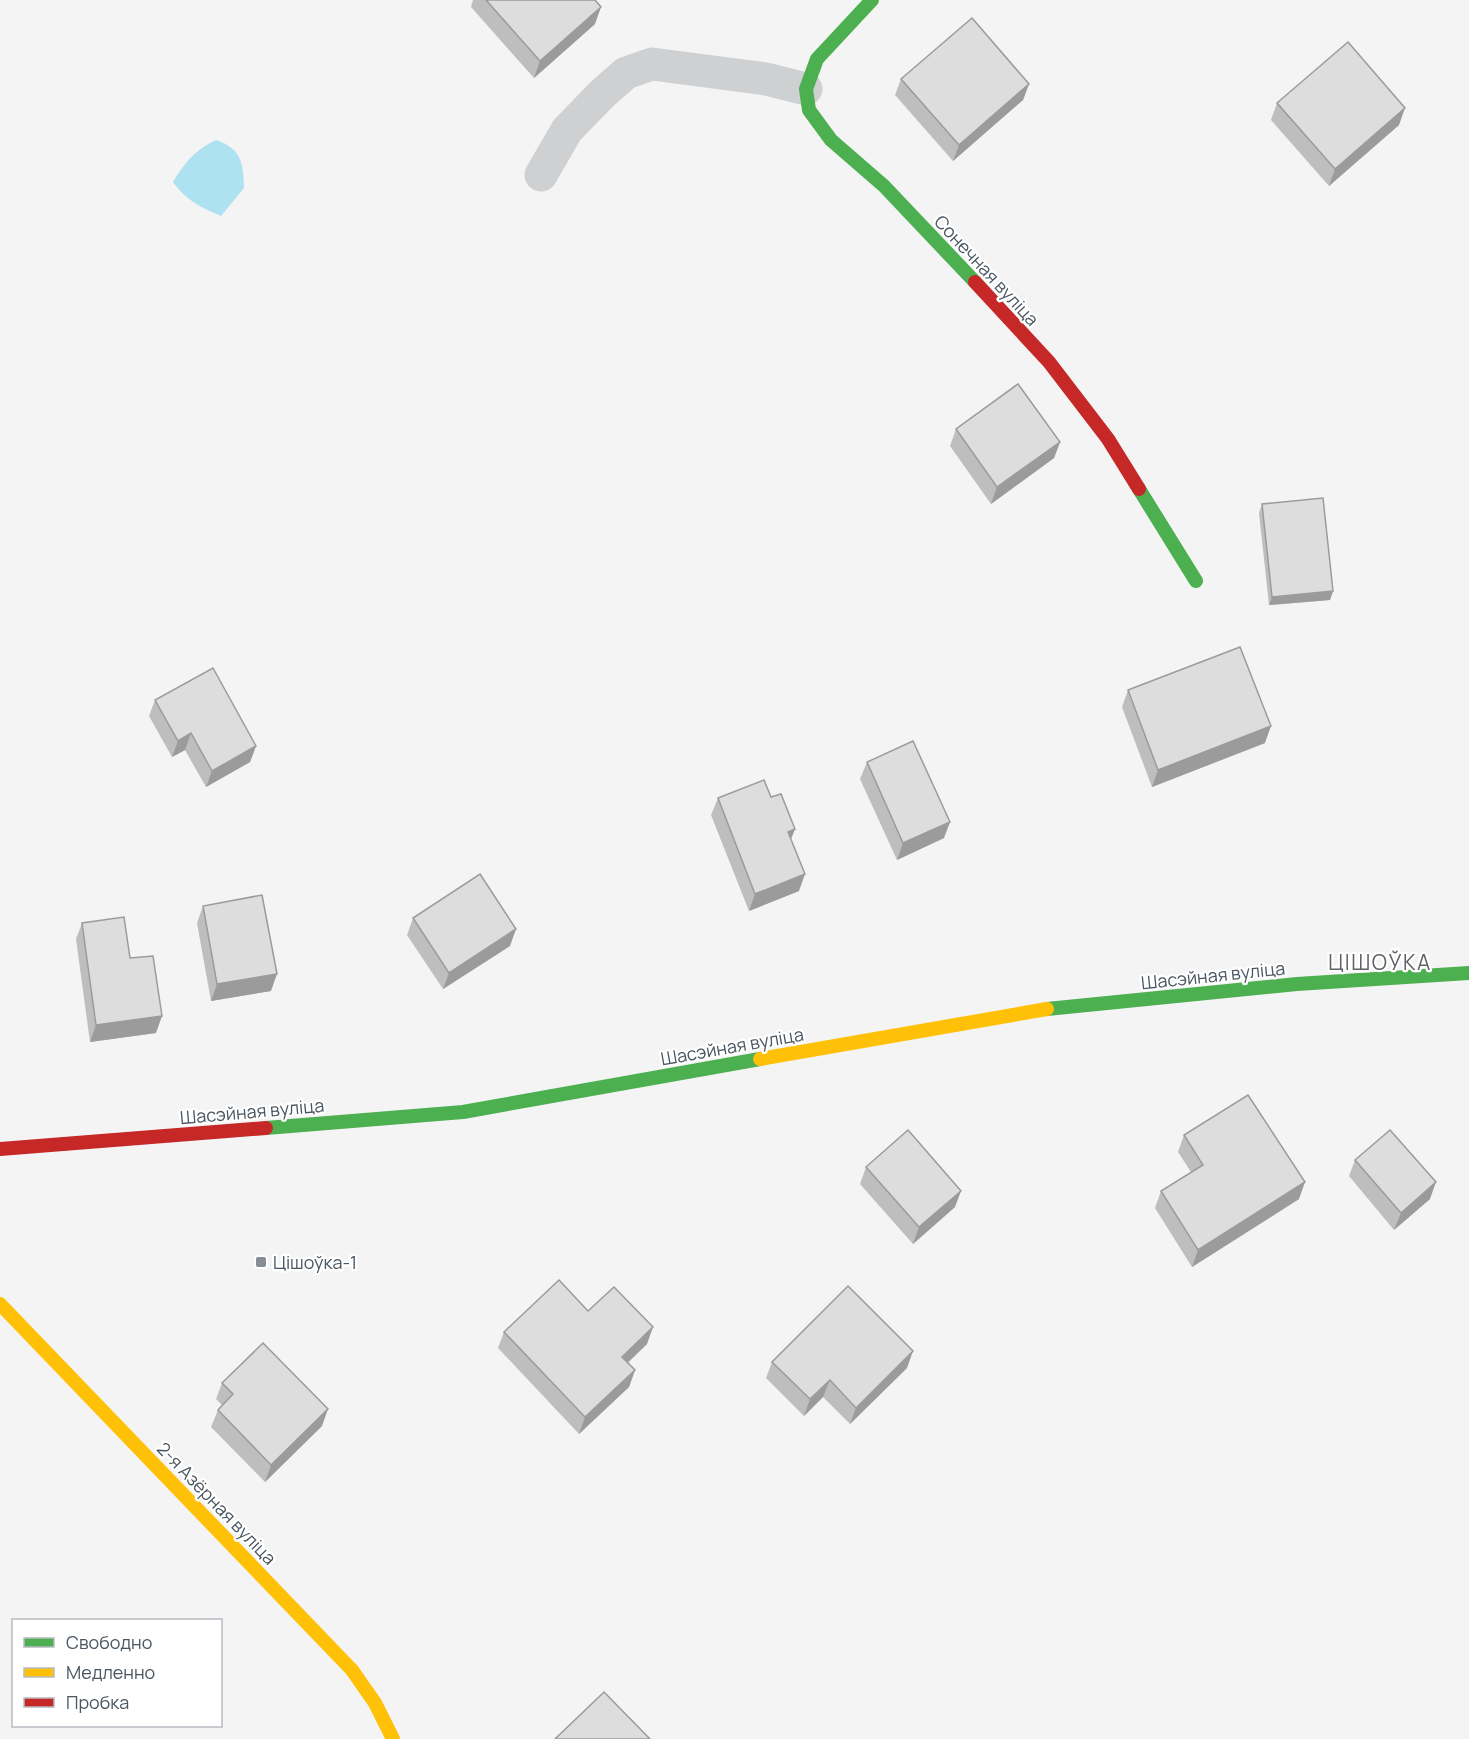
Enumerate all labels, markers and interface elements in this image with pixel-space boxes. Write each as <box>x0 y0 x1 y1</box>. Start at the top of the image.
street label: Сонечная вуліца <box>929 209 1045 331</box>
district label: ЦІШОЎКА <box>1328 948 1432 976</box>
street label: Шасэйная вуліца <box>1140 955 1286 995</box>
street label: Шасэйная вуліца <box>659 1022 805 1070</box>
street label: Шасэйная вуліца <box>179 1093 325 1129</box>
place label: Цішоўка-1 <box>273 1250 357 1274</box>
marker: Цішоўка-1 <box>254 1255 268 1269</box>
street label: 2-я Азёрная вуліца <box>152 1437 282 1569</box>
legend <box>12 1619 222 1727</box>
text: Свободно <box>66 1630 152 1654</box>
text: Медленно <box>66 1660 155 1684</box>
text: Пробка <box>66 1690 129 1714</box>

